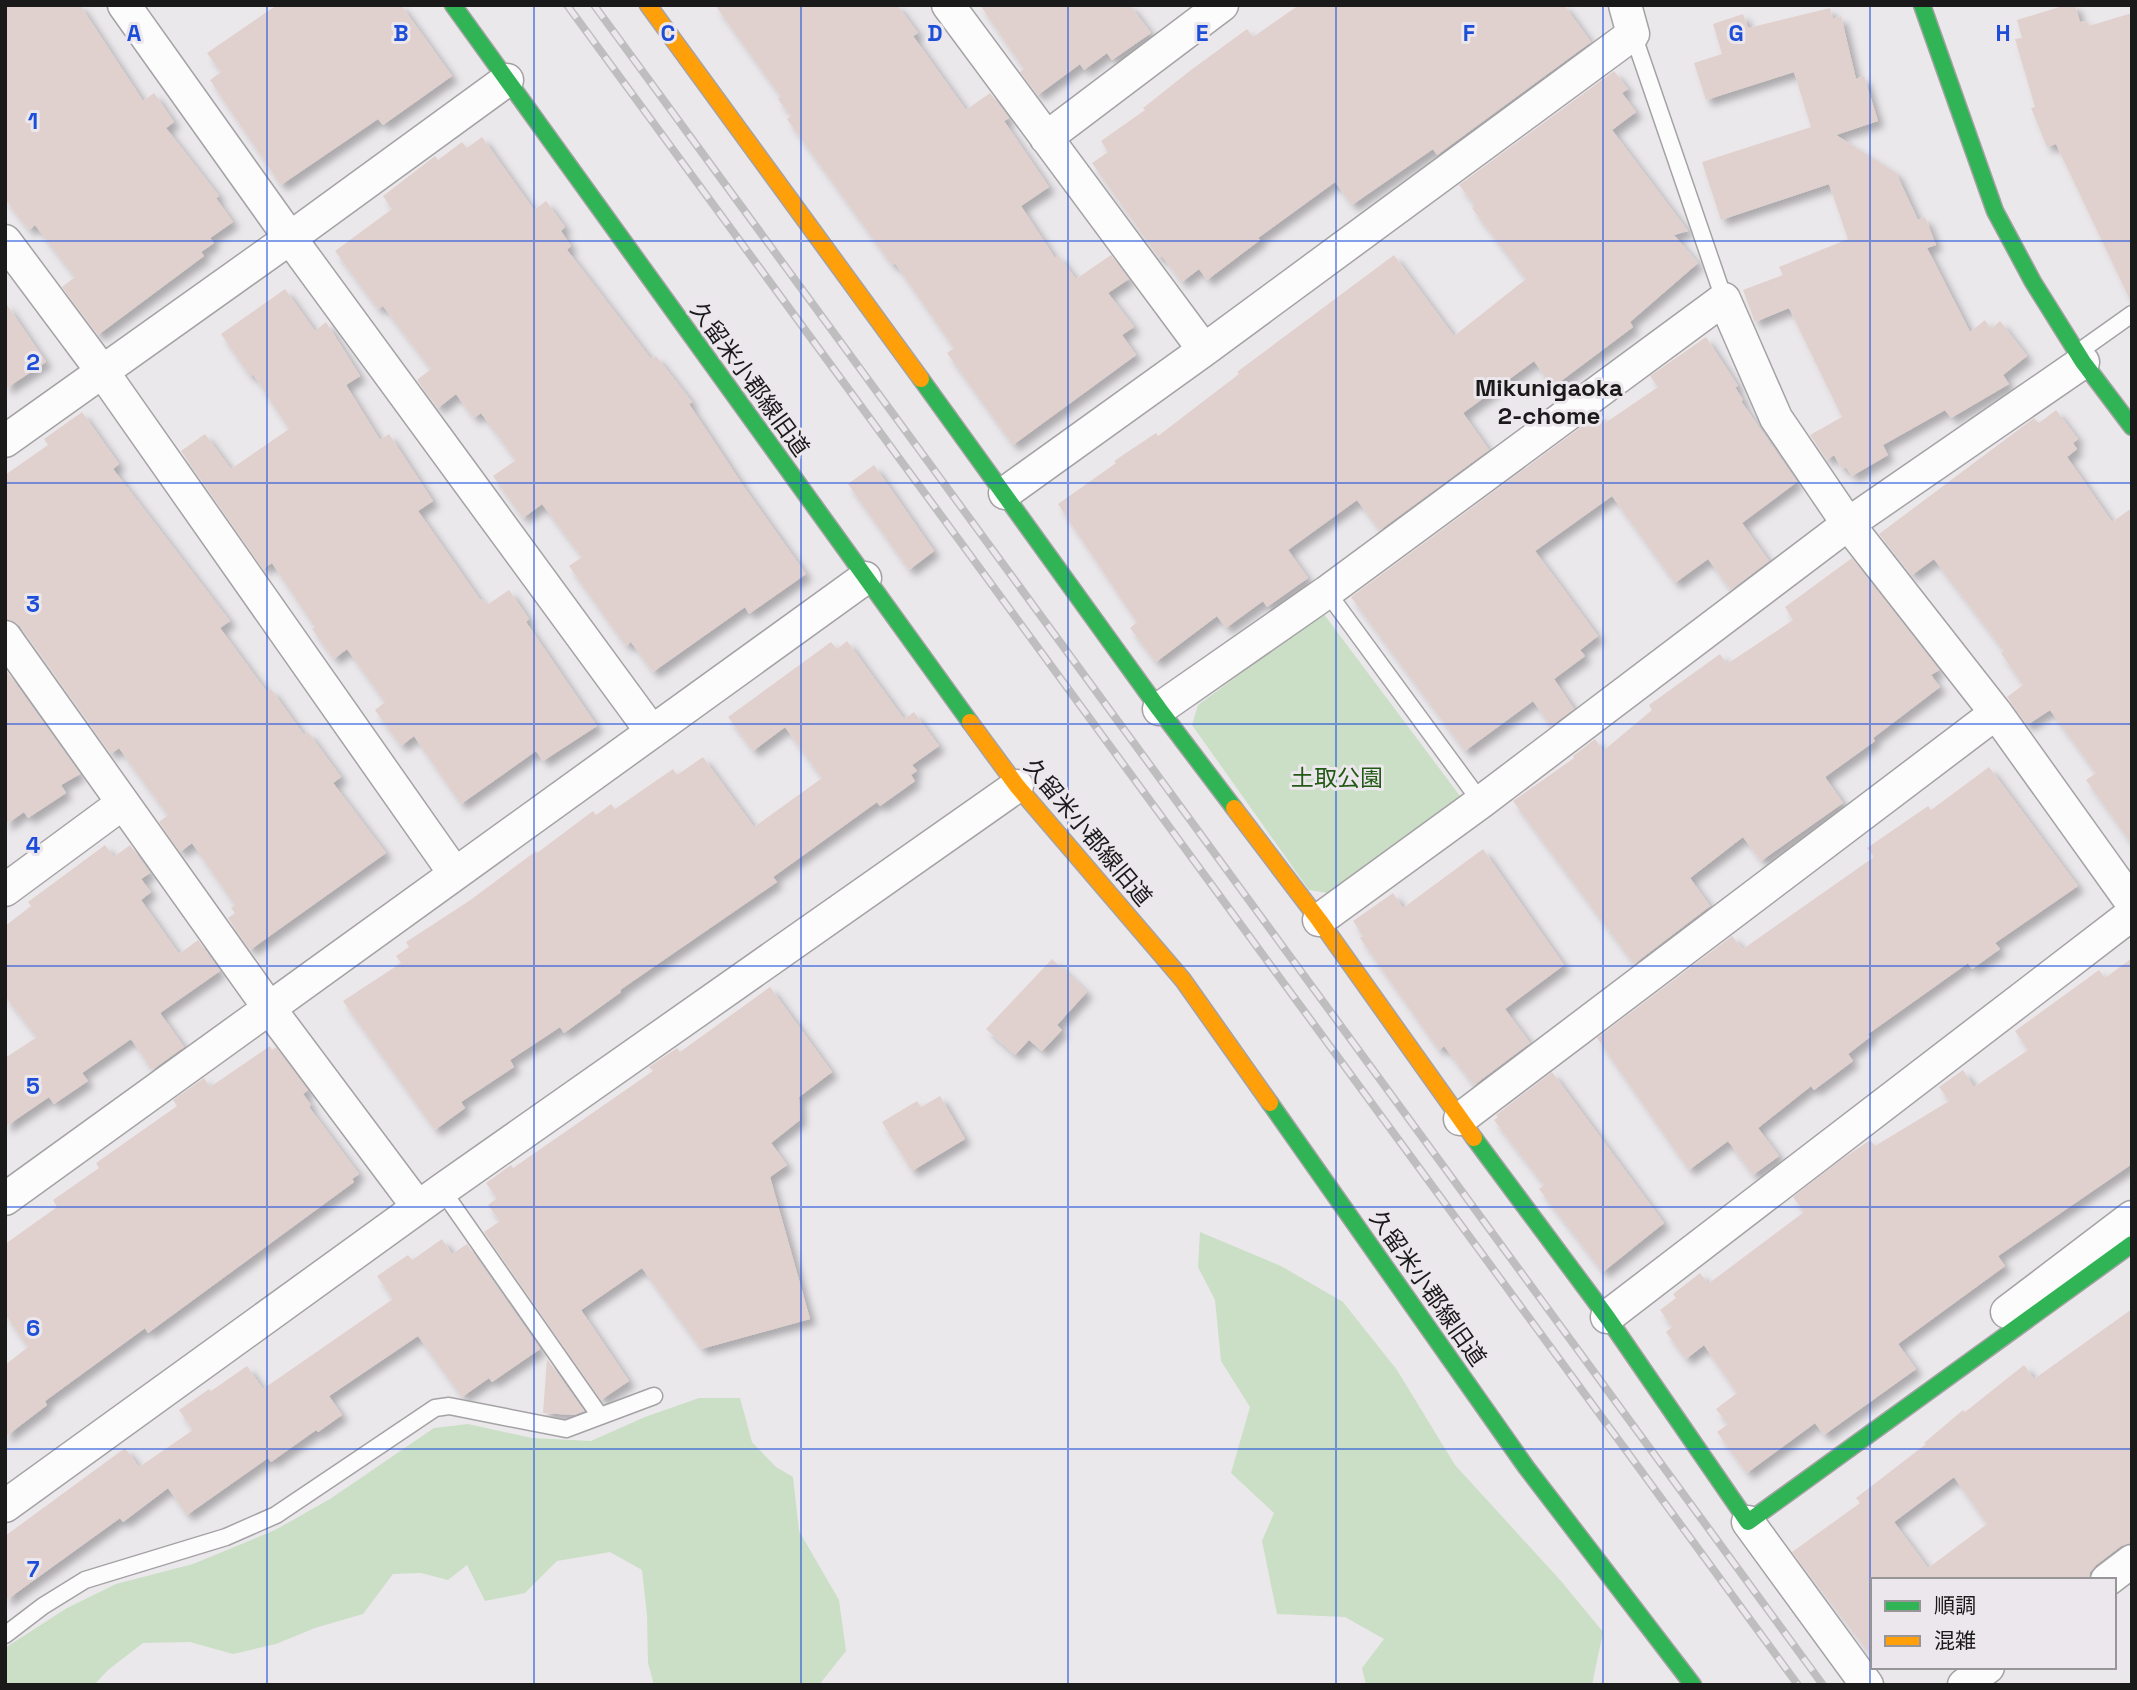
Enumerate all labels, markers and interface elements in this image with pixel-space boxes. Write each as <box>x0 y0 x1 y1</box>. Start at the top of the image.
text: A <box>127 18 142 48</box>
text: B <box>393 18 409 48</box>
text: C <box>661 18 675 48</box>
text: D <box>927 18 943 48</box>
text: E <box>1196 18 1208 48</box>
text: F <box>1463 18 1475 48</box>
text: G <box>1728 18 1744 48</box>
text: H <box>1995 18 2011 48</box>
text: 1 <box>28 106 38 136</box>
street label: 久留米小郡線旧道 <box>684 296 816 462</box>
text: 2 <box>26 347 40 377</box>
district label: Mikunigaoka 2-chome <box>1475 372 1623 431</box>
text: 3 <box>26 589 40 619</box>
street label: 久留米小郡線旧道 <box>1017 752 1159 912</box>
park label: 土取公園 <box>1291 763 1383 793</box>
text: 4 <box>26 830 41 860</box>
text: 5 <box>26 1071 40 1101</box>
street label: 久留米小郡線旧道 <box>1363 1204 1493 1372</box>
text: 6 <box>26 1313 40 1343</box>
text: 7 <box>27 1554 40 1584</box>
legend <box>1871 1578 2116 1669</box>
text: 順調 <box>1934 1592 1976 1619</box>
text: 混雑 <box>1934 1627 1976 1654</box>

